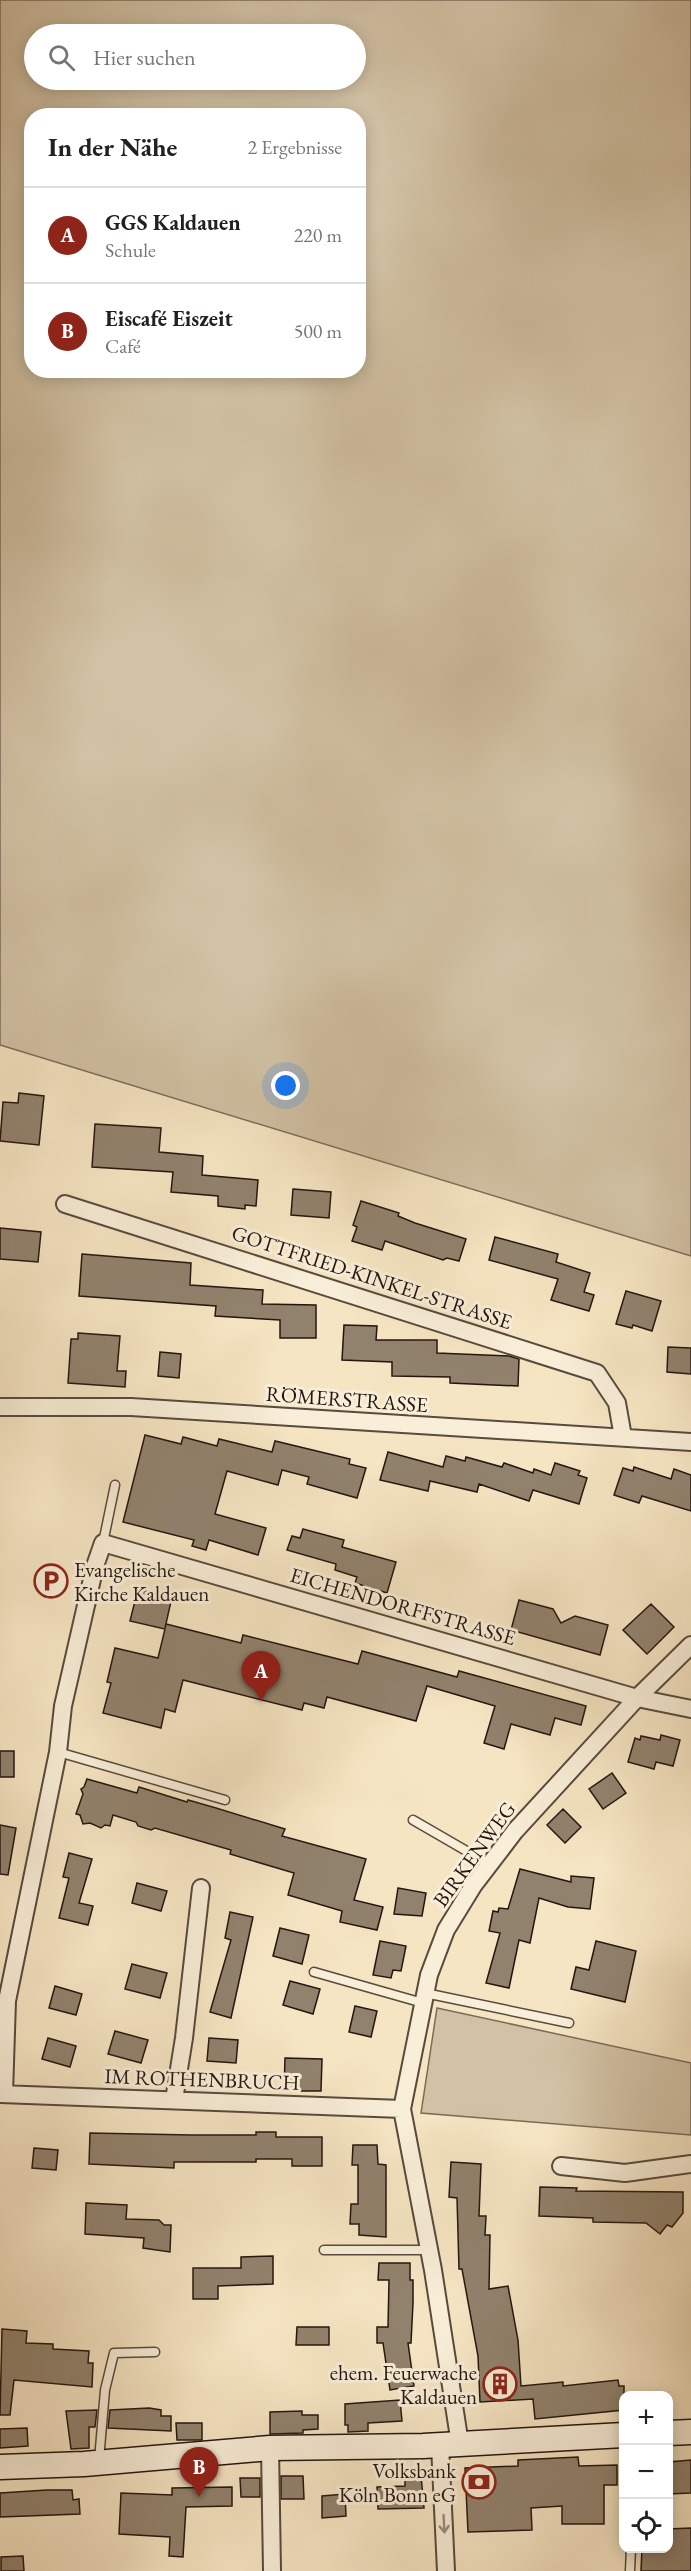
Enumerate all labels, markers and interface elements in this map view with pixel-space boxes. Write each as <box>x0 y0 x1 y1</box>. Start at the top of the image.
search box <box>24 24 366 90</box>
icon: search <box>45 41 78 74</box>
text: Hier suchen <box>93 43 196 72</box>
text: In der Nähe <box>48 130 177 164</box>
text: 2 Ergebnisse <box>247 134 342 160</box>
text: GGS Kaldauen <box>105 208 241 237</box>
text: A <box>60 222 75 248</box>
text: 220 m <box>294 222 342 248</box>
text: Schule <box>105 237 156 263</box>
text: Eiscafé Eiszeit <box>105 304 233 333</box>
text: B <box>61 318 74 344</box>
text: 500 m <box>294 318 342 344</box>
text: Café <box>105 333 141 359</box>
your location <box>271 1071 300 1100</box>
street label: GOTTFRIED-KINKEL-STRASSE <box>228 1219 516 1335</box>
street label: RÖMERSTRASSE <box>265 1380 429 1418</box>
place label: Evangelische Kirche Kaldauen <box>74 1556 209 1607</box>
street label: EICHENDORFFSTRASSE <box>287 1561 519 1651</box>
parking icon: Evangelische Kirche Kaldauen <box>33 1563 69 1599</box>
pin: A <box>242 1652 280 1701</box>
street label: BIRKENWEG <box>427 1796 521 1912</box>
street label: IM ROTHENBRUCH <box>104 2062 300 2096</box>
place label: ehem. Feuerwache Kaldauen <box>330 2359 477 2410</box>
building icon: ehem. Feuerwache Kaldauen <box>482 2366 518 2402</box>
map controls <box>619 2391 673 2553</box>
button: + <box>619 2391 673 2445</box>
button: − <box>619 2445 673 2499</box>
pin: B <box>180 2448 218 2497</box>
place label: Volksbank Köln Bonn eG <box>339 2457 457 2508</box>
bank icon: Volksbank Köln Bonn eG <box>461 2464 497 2500</box>
button: locate <box>619 2499 673 2553</box>
one-way arrow <box>438 2513 449 2533</box>

